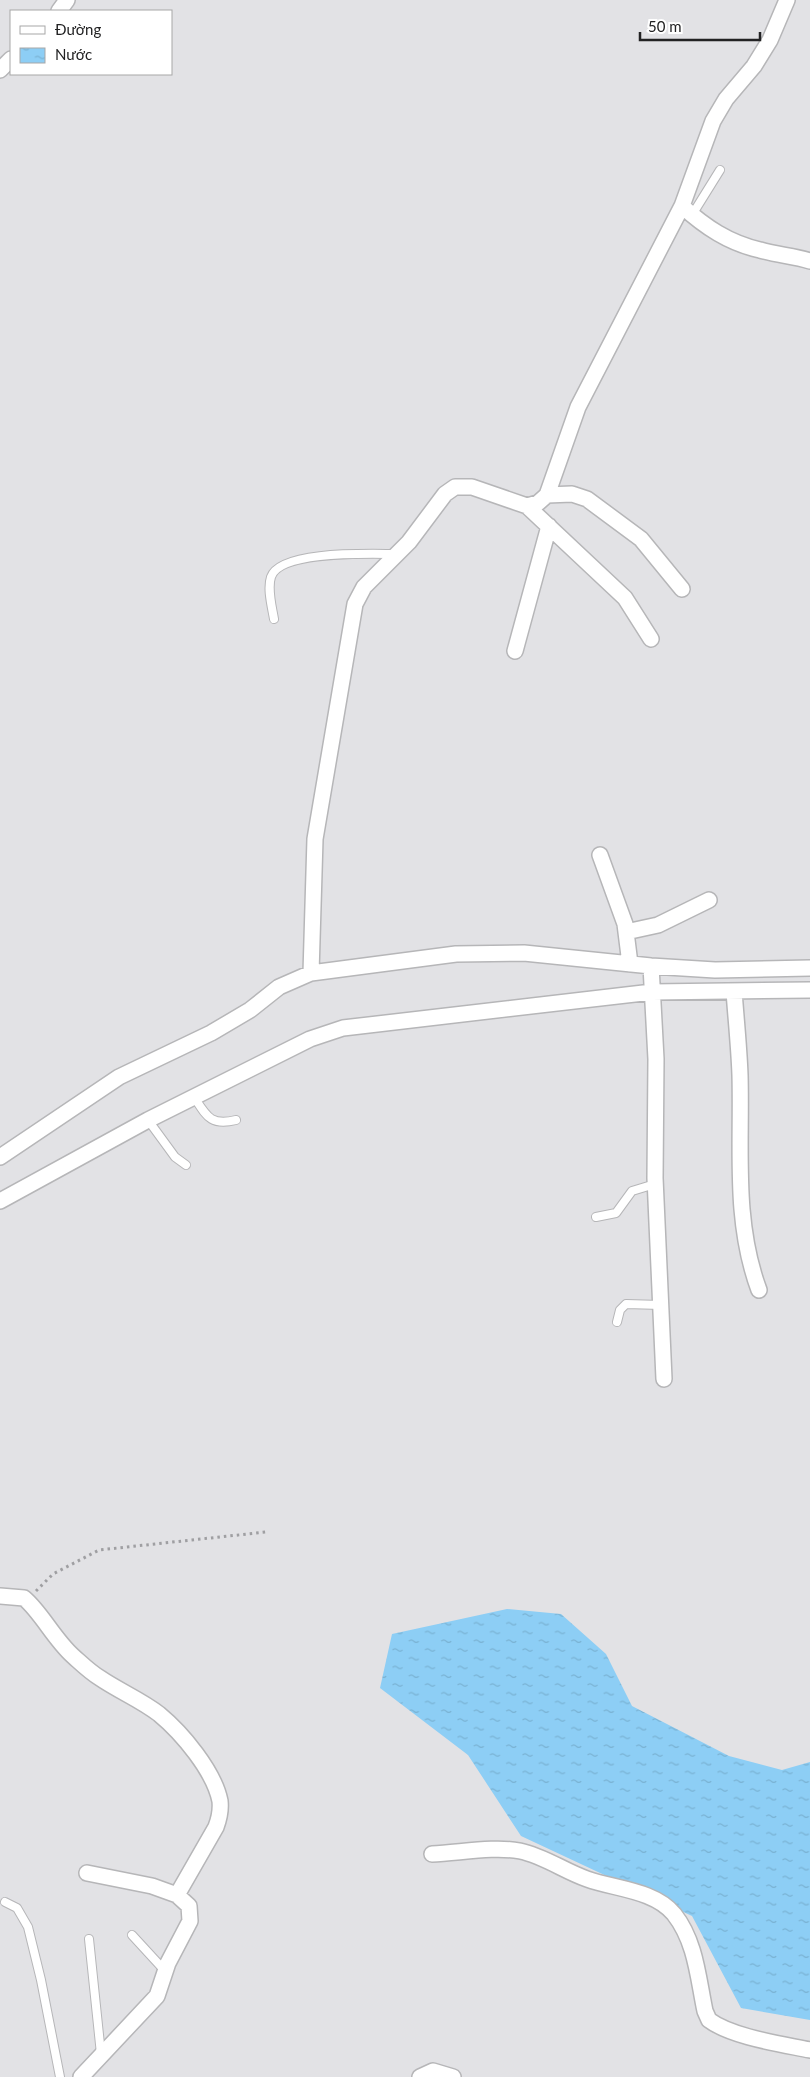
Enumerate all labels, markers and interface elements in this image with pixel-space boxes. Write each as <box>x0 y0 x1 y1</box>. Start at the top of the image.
legend <box>10 10 172 75</box>
scale bar <box>640 10 760 42</box>
text: 50 m <box>648 17 682 35</box>
text: Đường <box>55 20 101 38</box>
text: Nước <box>55 45 92 63</box>

